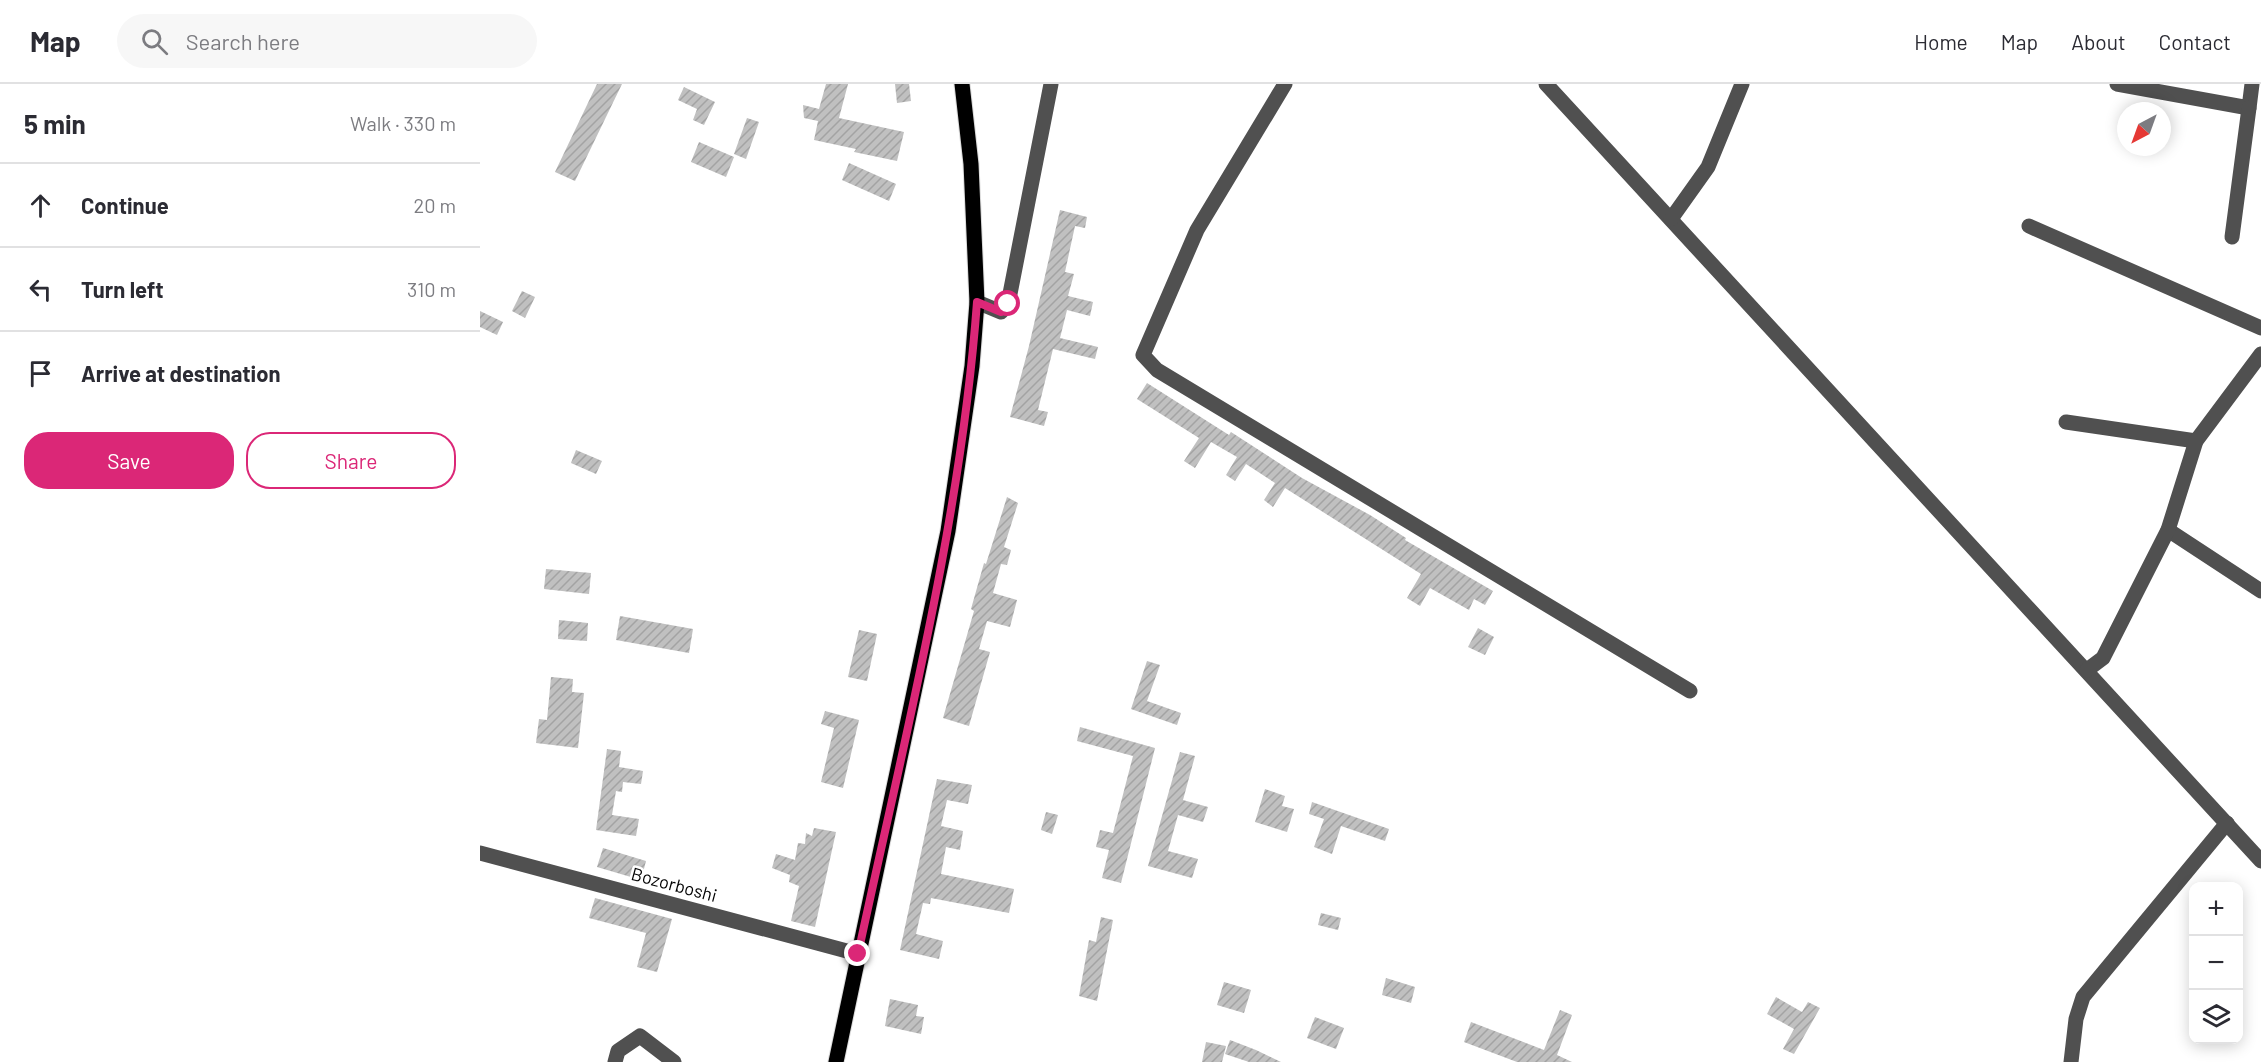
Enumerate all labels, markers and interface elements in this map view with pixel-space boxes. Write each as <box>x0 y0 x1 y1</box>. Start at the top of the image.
search box <box>117 14 537 68</box>
text: Map <box>30 24 81 58</box>
icon: search <box>138 25 171 58</box>
text: Search here <box>186 28 300 54</box>
text: Home <box>1914 29 1968 54</box>
text: Map <box>2001 29 2038 54</box>
text: About <box>2071 29 2126 54</box>
text: Contact <box>2159 29 2231 54</box>
north arrow <box>2117 102 2171 156</box>
text: 5 min <box>24 108 86 139</box>
text: Walk · 330 m <box>350 111 456 135</box>
icon: ahead <box>24 189 57 222</box>
text: Continue <box>81 192 169 218</box>
text: 20 m <box>413 193 456 217</box>
icon: left <box>24 273 57 306</box>
text: Turn left <box>81 276 164 302</box>
text: 310 m <box>407 277 456 301</box>
route start <box>994 290 1020 316</box>
icon: arrive <box>24 357 57 390</box>
text: Arrive at destination <box>81 360 280 386</box>
button: Save <box>24 432 234 489</box>
button: Share <box>246 432 456 489</box>
street label: Bozorboshi <box>629 862 720 906</box>
map controls <box>2189 882 2243 1044</box>
button: + <box>2189 882 2243 936</box>
button: − <box>2189 936 2243 990</box>
route end <box>844 940 870 966</box>
button: layers <box>2189 990 2243 1044</box>

